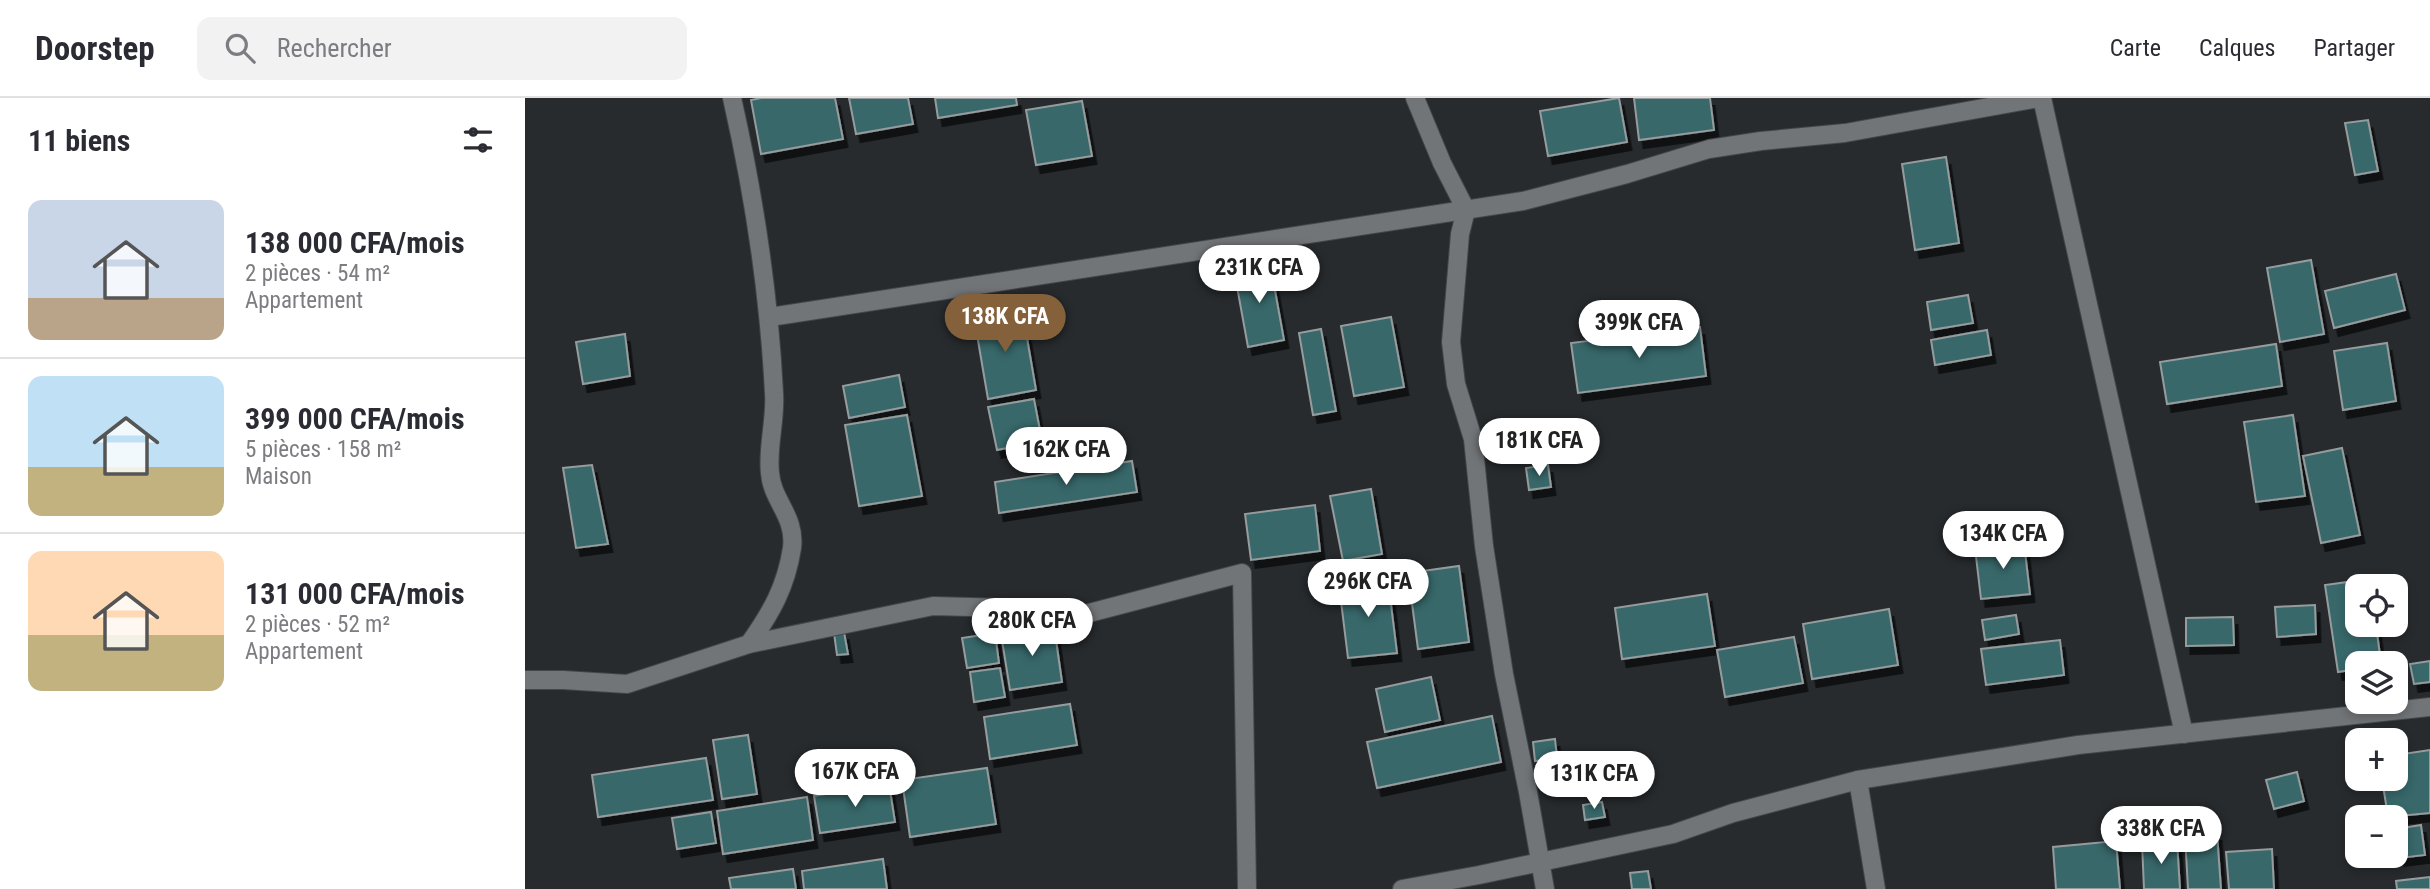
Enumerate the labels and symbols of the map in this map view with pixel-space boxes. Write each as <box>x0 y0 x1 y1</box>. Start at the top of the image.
pin: 231K CFA <box>1187 246 1331 305</box>
pin: 138K CFA <box>933 294 1077 354</box>
pin: 399K CFA <box>1567 300 1711 360</box>
pin: 181K CFA <box>1467 418 1611 478</box>
pin: 162K CFA <box>994 428 1138 487</box>
pin: 134K CFA <box>1931 512 2075 571</box>
pin: 296K CFA <box>1296 560 1440 619</box>
pin: 280K CFA <box>960 598 1104 658</box>
pin: 167K CFA <box>783 750 927 809</box>
pin: 131K CFA <box>1522 752 1666 811</box>
pin: 338K CFA <box>2089 806 2233 866</box>

